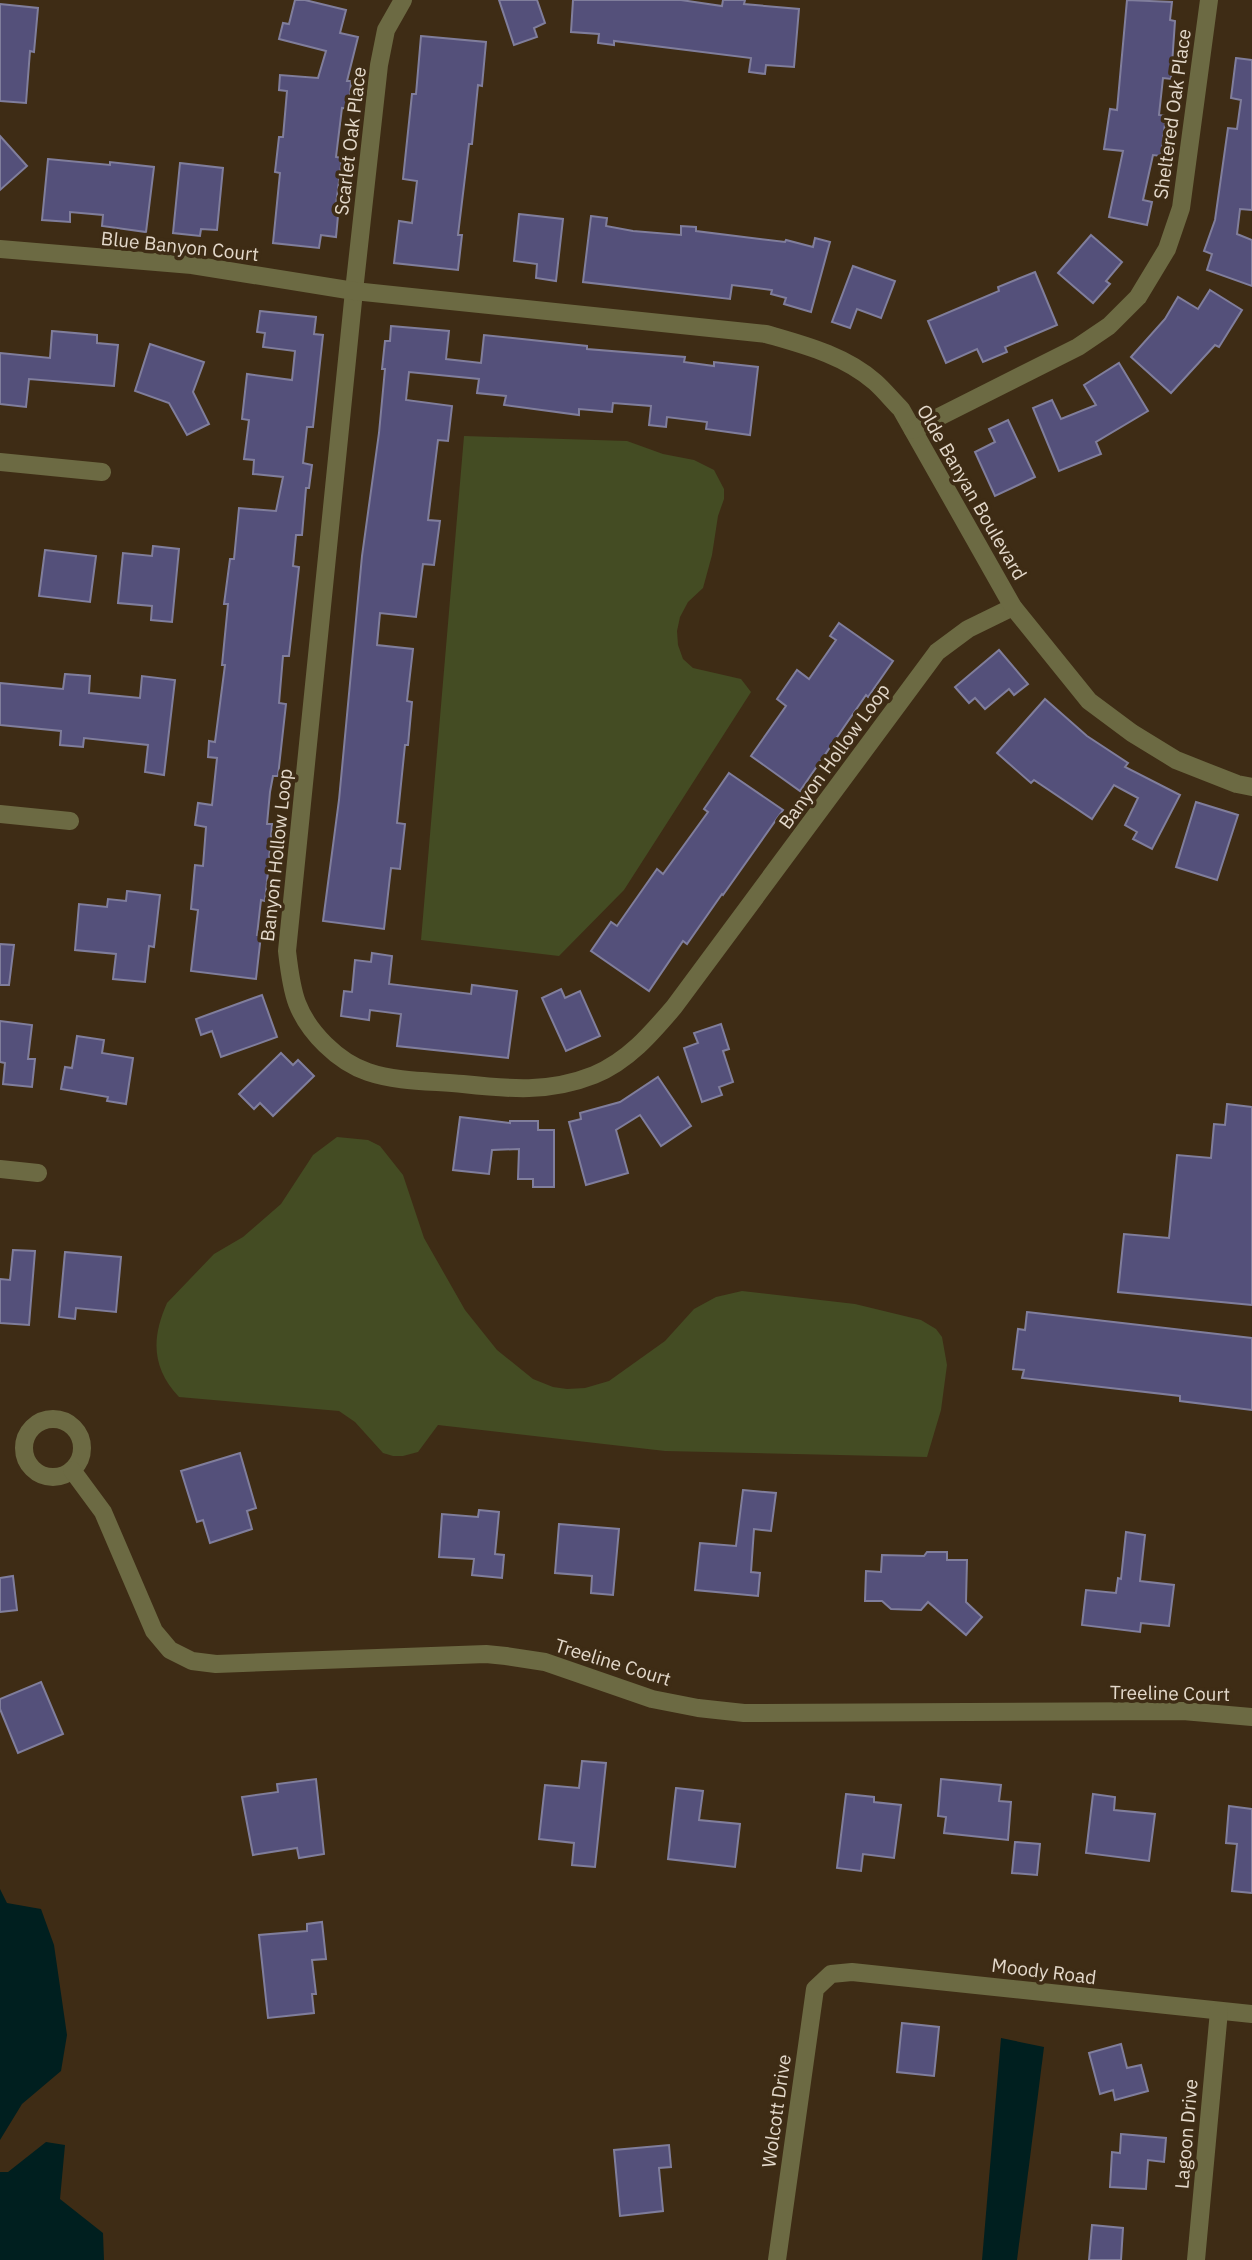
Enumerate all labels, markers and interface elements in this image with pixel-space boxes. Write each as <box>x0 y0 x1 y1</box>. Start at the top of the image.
street label: Sheltered Oak Place <box>1148 27 1196 201</box>
street label: Scarlet Oak Place <box>329 65 371 217</box>
street label: Blue Banyon Court <box>100 226 260 266</box>
street label: Olde Banyan Boulevard <box>912 400 1032 584</box>
street label: Banyon Hollow Loop <box>773 679 895 833</box>
street label: Banyon Hollow Loop <box>255 767 297 943</box>
street label: Treeline Court <box>552 1633 674 1691</box>
street label: Treeline Court <box>1110 1680 1230 1706</box>
street label: Moody Road <box>990 1953 1098 1989</box>
street label: Wolcott Drive <box>756 2053 796 2169</box>
street label: Lagoon Drive <box>1169 2078 1203 2190</box>

